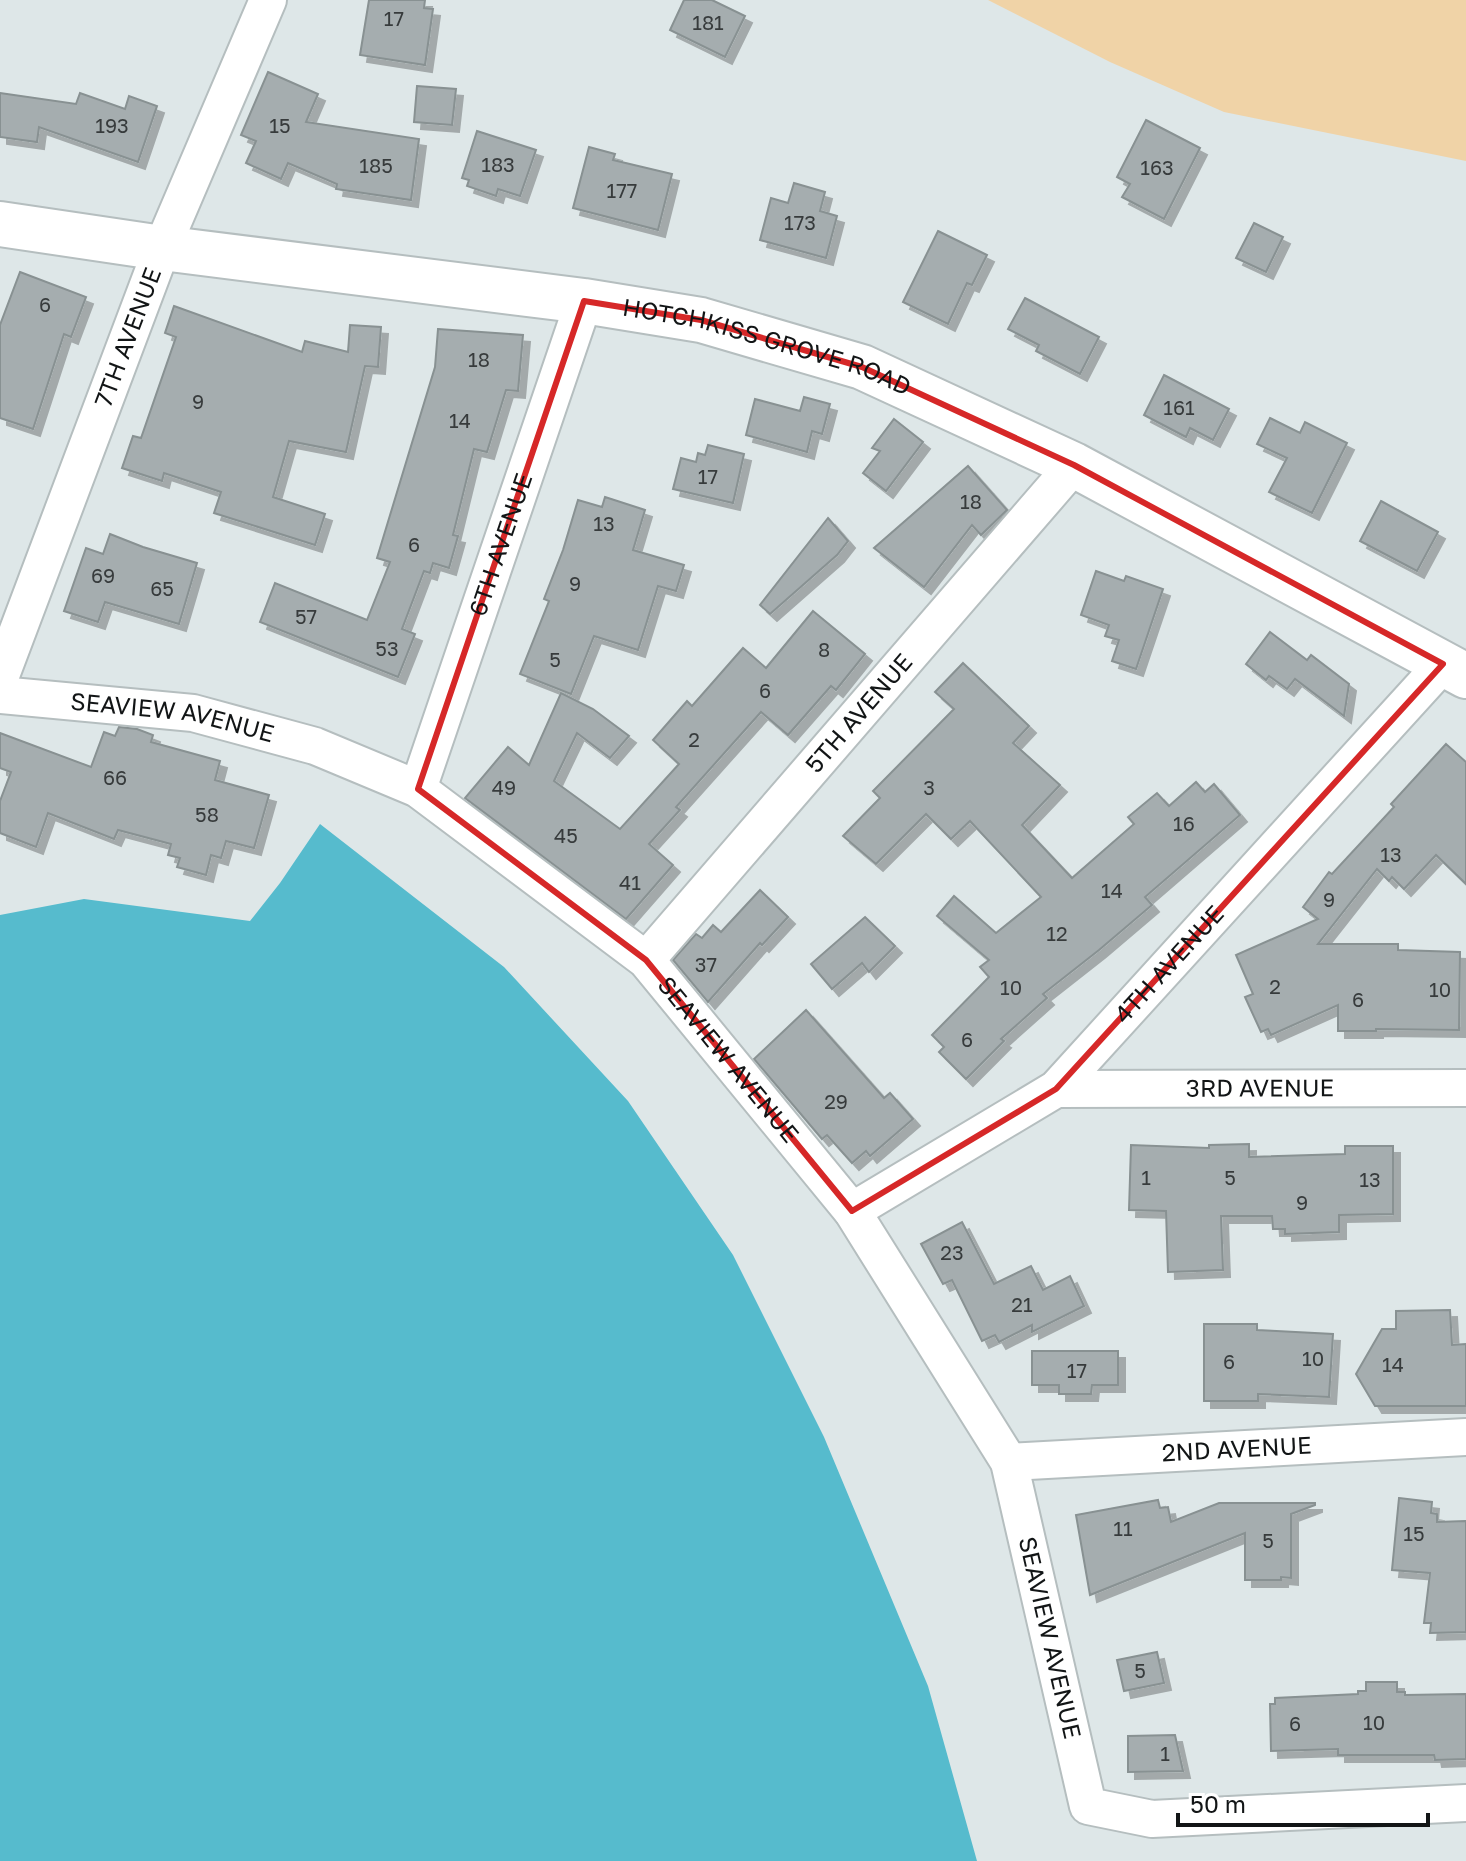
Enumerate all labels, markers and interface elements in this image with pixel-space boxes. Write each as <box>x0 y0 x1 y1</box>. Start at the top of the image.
house number: 17 <box>384 6 404 30</box>
house number: 181 <box>692 10 724 34</box>
house number: 193 <box>95 113 129 137</box>
house number: 15 <box>269 113 291 137</box>
house number: 183 <box>481 152 515 176</box>
house number: 185 <box>359 153 393 177</box>
house number: 163 <box>1140 155 1174 179</box>
house number: 177 <box>607 178 637 202</box>
house number: 173 <box>784 210 816 234</box>
street label: 7TH AVENUE <box>87 263 166 411</box>
house number: 6 <box>39 292 51 316</box>
street label: HOTCHKISS GROVE ROAD <box>621 292 916 401</box>
house number: 18 <box>468 347 490 371</box>
house number: 9 <box>192 389 204 413</box>
house number: 161 <box>1163 395 1195 419</box>
house number: 14 <box>449 408 471 432</box>
house number: 17 <box>698 464 718 488</box>
street label: 6TH AVENUE <box>462 469 537 619</box>
house number: 18 <box>960 489 982 513</box>
house number: 13 <box>593 511 615 535</box>
house number: 6 <box>408 532 420 556</box>
house number: 69 <box>91 563 115 587</box>
house number: 9 <box>569 571 581 595</box>
house number: 65 <box>150 576 174 600</box>
house number: 57 <box>295 604 317 628</box>
house number: 53 <box>375 636 399 660</box>
house number: 8 <box>818 637 830 661</box>
house number: 5 <box>549 647 561 671</box>
street label: 5TH AVENUE <box>799 647 918 778</box>
house number: 6 <box>759 678 771 702</box>
street label: SEAVIEW AVENUE <box>69 686 278 747</box>
house number: 2 <box>688 727 700 751</box>
house number: 66 <box>103 765 127 789</box>
house number: 49 <box>492 775 516 799</box>
house number: 3 <box>923 775 935 799</box>
house number: 58 <box>195 802 219 826</box>
house number: 16 <box>1173 811 1195 835</box>
house number: 45 <box>554 823 578 847</box>
house number: 13 <box>1380 842 1402 866</box>
house number: 41 <box>619 870 641 894</box>
house number: 14 <box>1101 878 1123 902</box>
house number: 9 <box>1323 887 1335 911</box>
street label: 4TH AVENUE <box>1107 899 1229 1028</box>
house number: 12 <box>1046 921 1068 945</box>
house number: 37 <box>695 952 717 976</box>
street label: SEAVIEW AVENUE <box>652 970 806 1148</box>
house number: 2 <box>1269 974 1281 998</box>
house number: 10 <box>1000 975 1022 999</box>
house number: 10 <box>1429 977 1451 1001</box>
house number: 6 <box>1352 987 1364 1011</box>
house number: 6 <box>961 1027 973 1051</box>
street label: 3RD AVENUE <box>1186 1072 1334 1102</box>
house number: 29 <box>824 1089 848 1113</box>
house number: 1 <box>1141 1165 1151 1189</box>
house number: 5 <box>1224 1165 1236 1189</box>
house number: 13 <box>1359 1167 1381 1191</box>
house number: 9 <box>1296 1190 1308 1214</box>
house number: 23 <box>940 1240 964 1264</box>
house number: 21 <box>1011 1292 1033 1316</box>
house number: 10 <box>1302 1346 1324 1370</box>
house number: 6 <box>1223 1349 1235 1373</box>
house number: 14 <box>1382 1352 1404 1376</box>
house number: 17 <box>1067 1358 1087 1382</box>
street label: 2ND AVENUE <box>1161 1429 1312 1467</box>
house number: 11 <box>1113 1516 1133 1540</box>
house number: 15 <box>1403 1521 1425 1545</box>
house number: 5 <box>1262 1528 1274 1552</box>
street label: SEAVIEW AVENUE <box>1014 1534 1088 1741</box>
house number: 5 <box>1134 1658 1146 1682</box>
house number: 10 <box>1363 1710 1385 1734</box>
house number: 6 <box>1289 1711 1301 1735</box>
house number: 1 <box>1160 1741 1170 1765</box>
scale bar <box>1178 1777 1428 1827</box>
text: 50 m <box>1190 1789 1246 1818</box>

